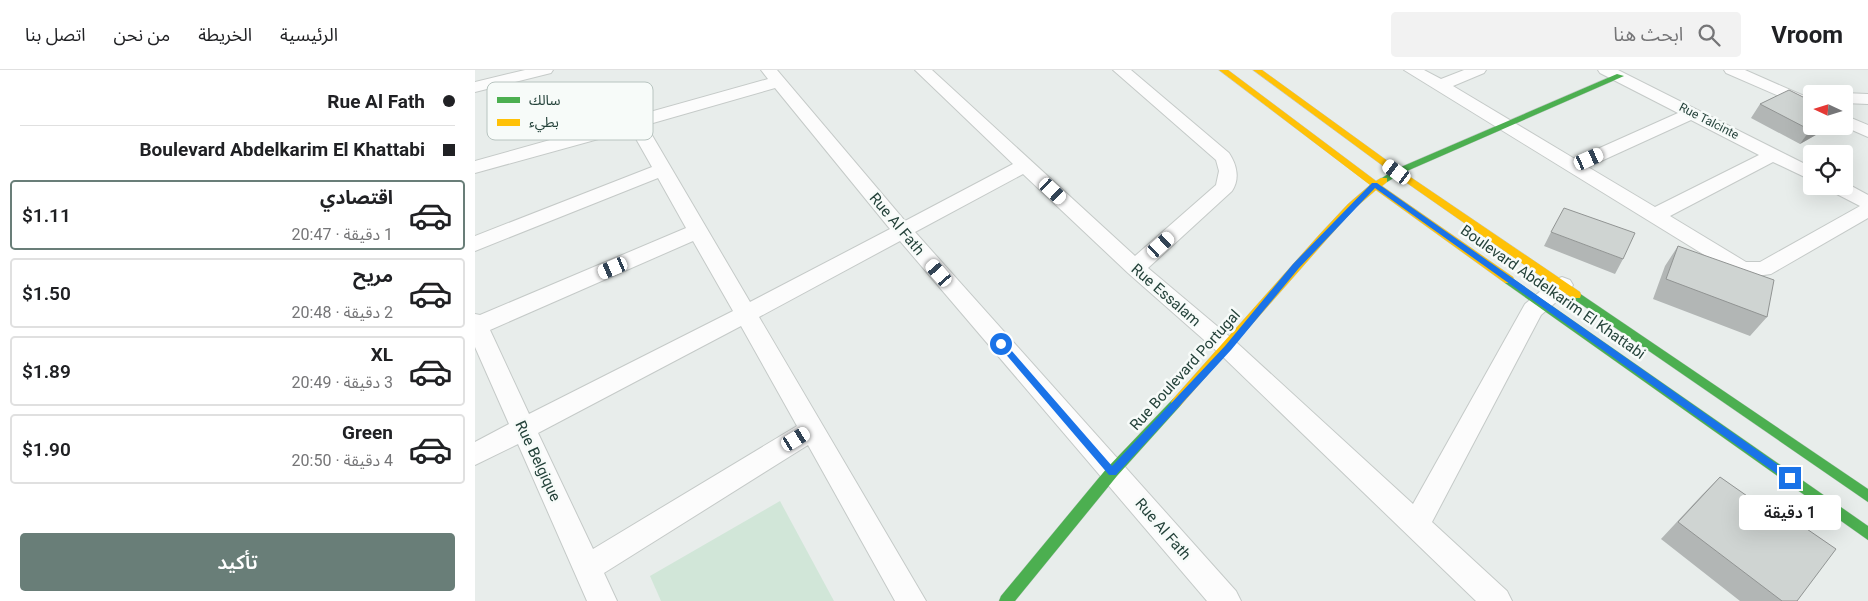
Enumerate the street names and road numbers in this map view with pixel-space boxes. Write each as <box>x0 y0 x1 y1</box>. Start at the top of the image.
street label: Rue Talcinte <box>1677 100 1741 142</box>
street label: Rue Al Fath <box>866 189 928 259</box>
street label: Boulevard Abdelkarim El Khattabi <box>1457 221 1649 363</box>
street label: Rue Essalam <box>1128 260 1204 330</box>
street label: Rue Boulevard Portugal <box>1126 306 1244 434</box>
street label: Rue Belgique <box>511 418 565 504</box>
street label: Rue Al Fath <box>1131 495 1195 563</box>

